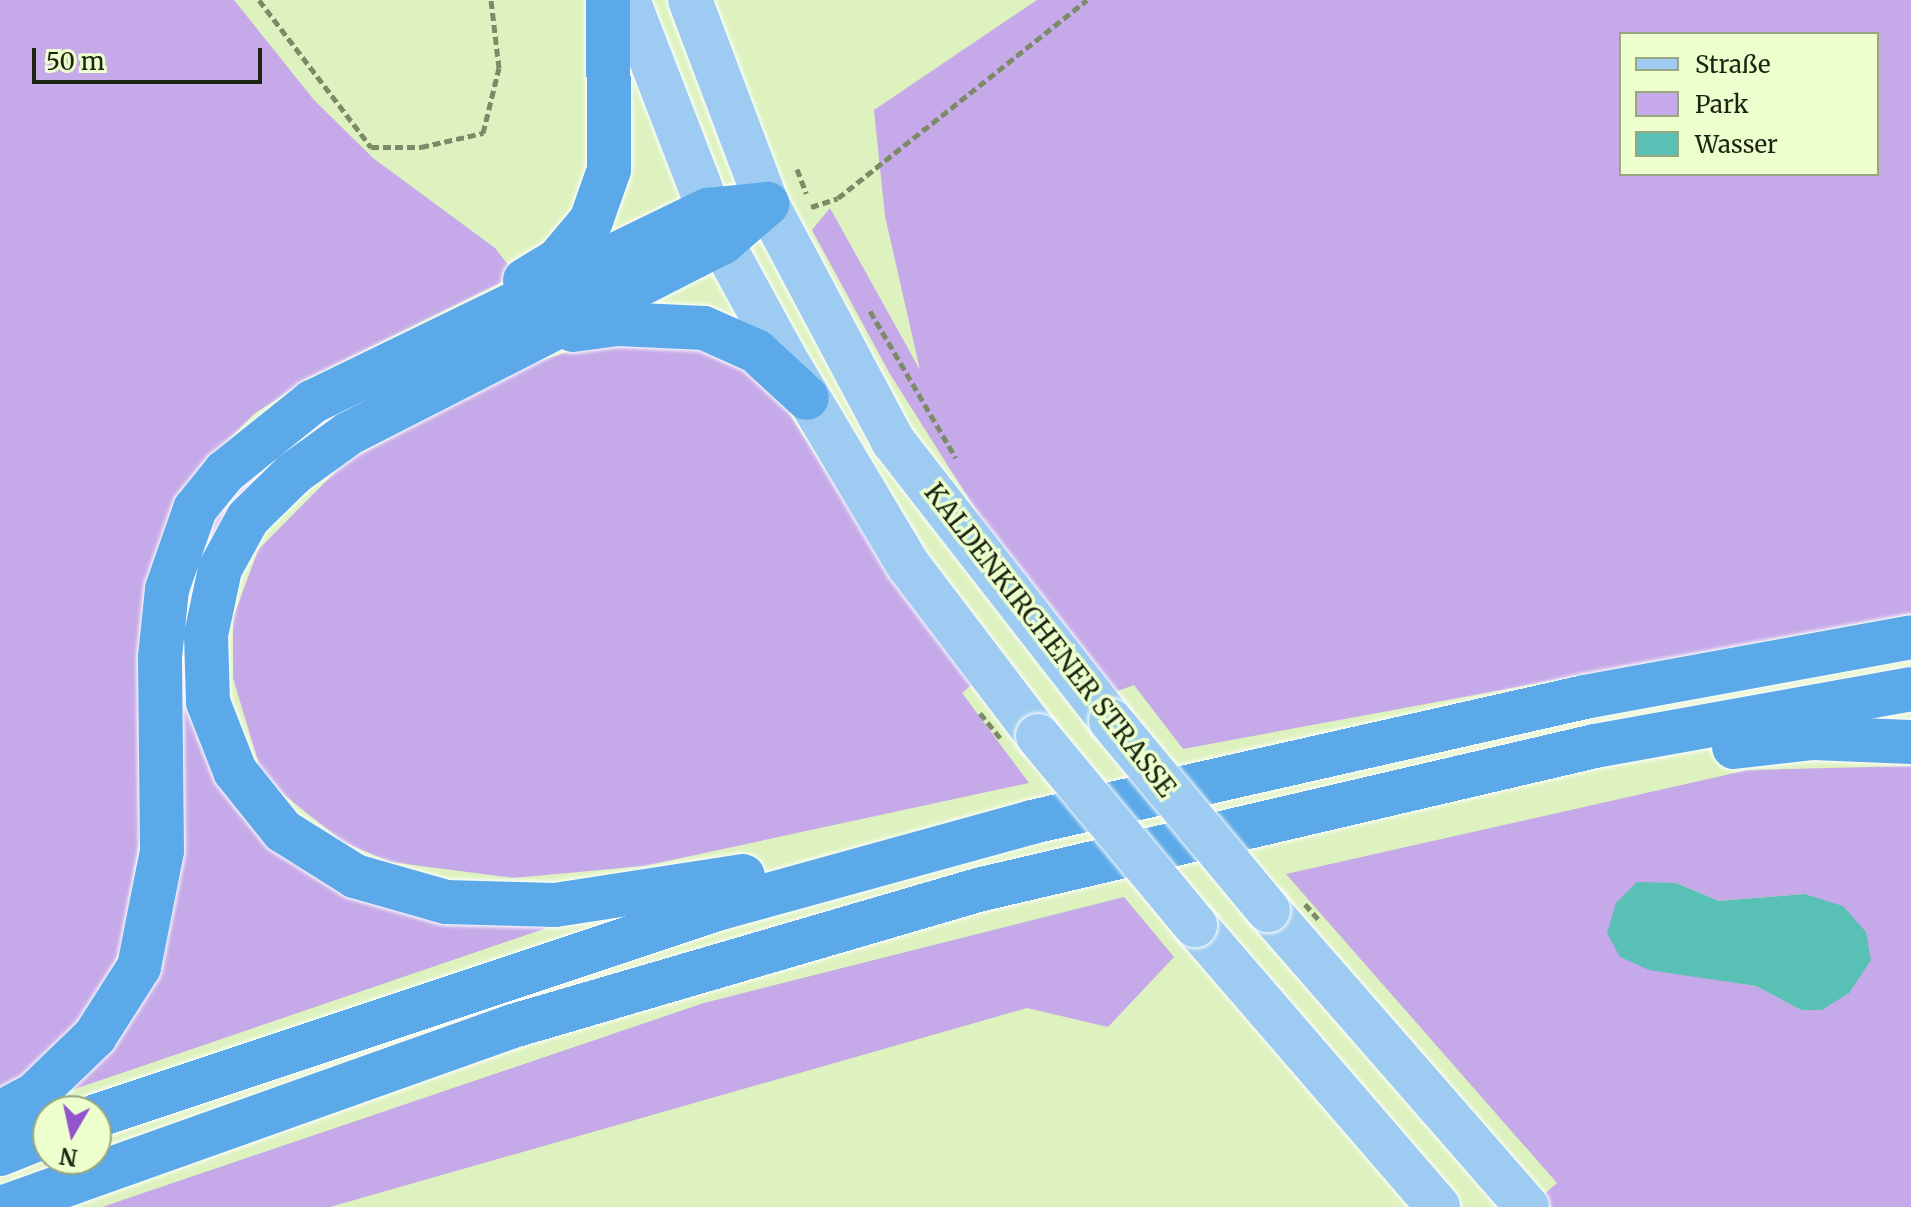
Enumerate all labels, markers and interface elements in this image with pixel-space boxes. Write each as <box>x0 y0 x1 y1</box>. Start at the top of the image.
scale bar <box>36 32 266 82</box>
legend <box>1619 32 1879 176</box>
text: 50 m <box>46 46 105 77</box>
text: Straße <box>1695 49 1770 80</box>
text: Park <box>1695 89 1748 120</box>
text: Wasser <box>1695 129 1778 160</box>
street label: KALDENKIRCHENER STRASSE <box>918 477 1182 803</box>
north arrow <box>32 1095 112 1175</box>
text: N <box>58 1142 79 1172</box>

